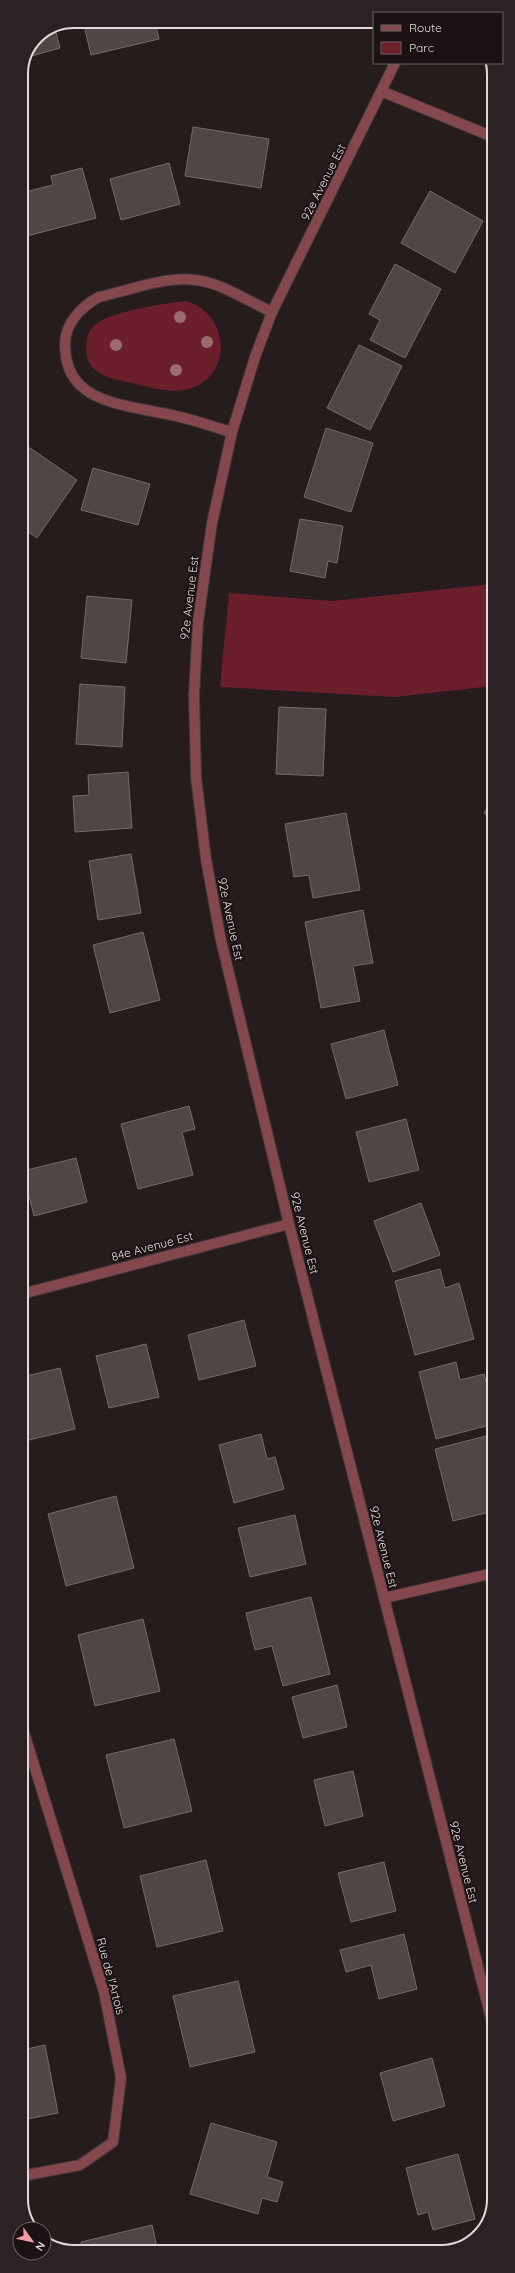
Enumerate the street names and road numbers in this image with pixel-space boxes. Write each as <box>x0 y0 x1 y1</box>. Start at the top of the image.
street label: 92e Avenue Est <box>297 141 349 223</box>
street label: 92e Avenue Est <box>176 555 202 641</box>
street label: 92e Avenue Est <box>215 876 247 962</box>
street label: 92e Avenue Est <box>288 1190 322 1276</box>
street label: 84e Avenue Est <box>110 1228 194 1264</box>
street label: 92e Avenue Est <box>367 1504 401 1590</box>
street label: 92e Avenue Est <box>447 1819 481 1905</box>
street label: Rue de l'Artois <box>94 1936 129 2016</box>

